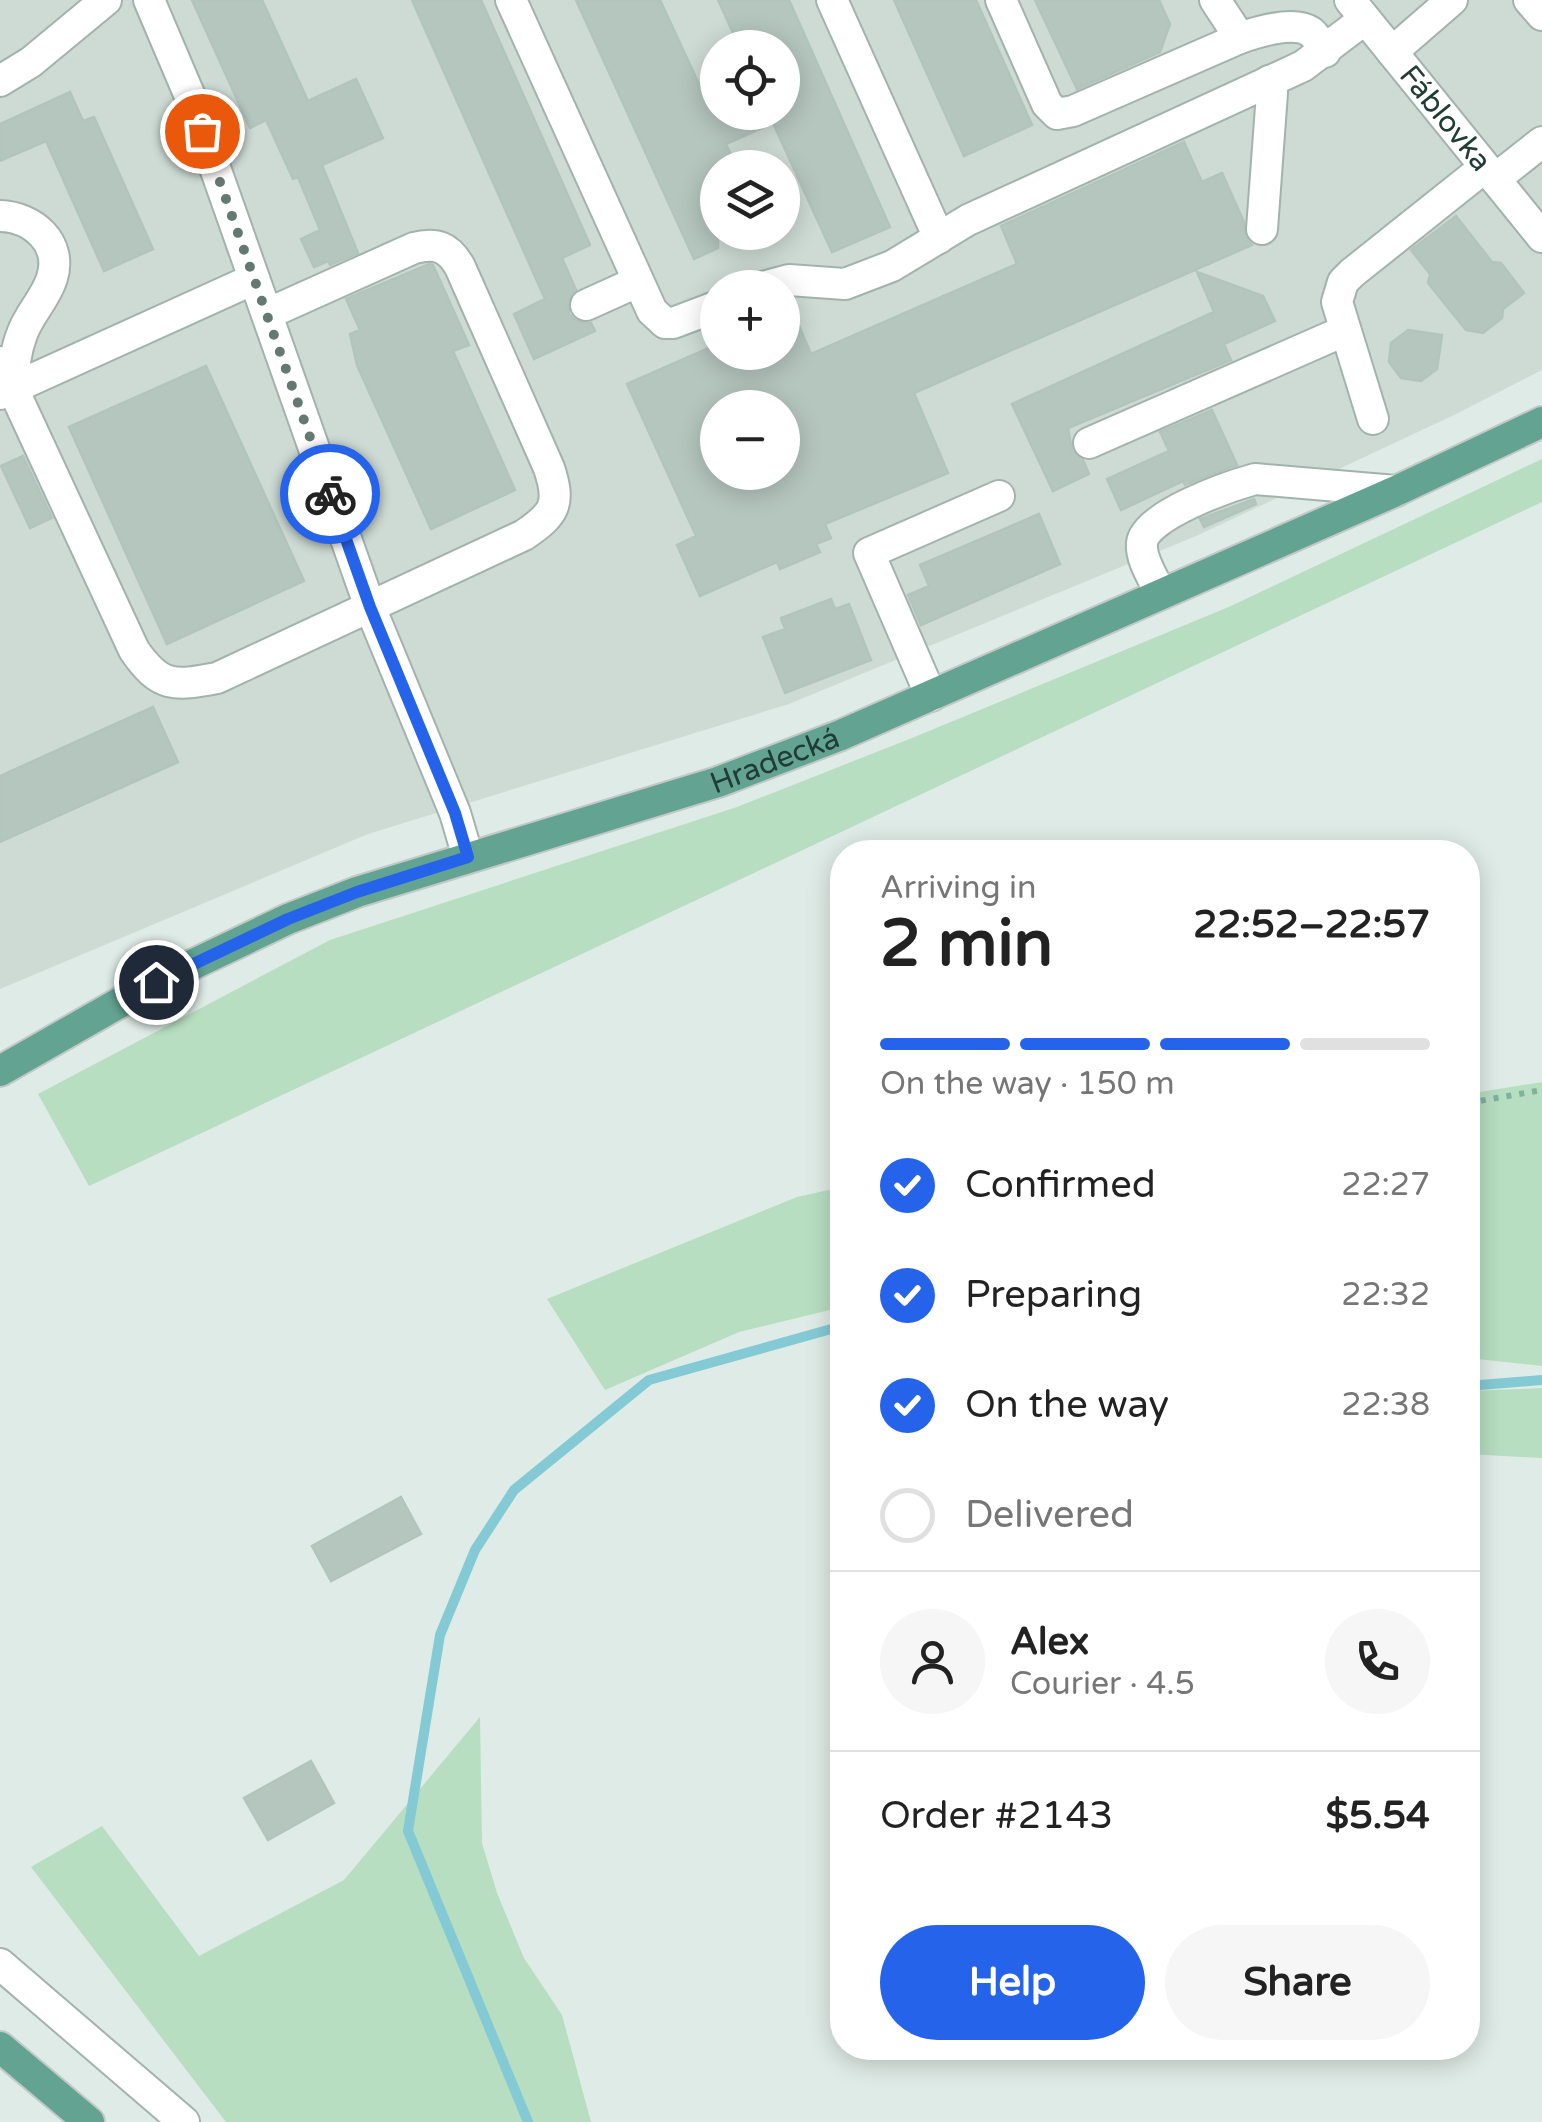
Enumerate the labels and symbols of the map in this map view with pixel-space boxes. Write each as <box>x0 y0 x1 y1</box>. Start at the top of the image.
street label: Fáblovka <box>1392 57 1500 179</box>
pin <box>160 89 245 174</box>
courier <box>280 444 380 544</box>
street label: Hradecká <box>705 719 845 802</box>
pin <box>114 940 199 1025</box>

